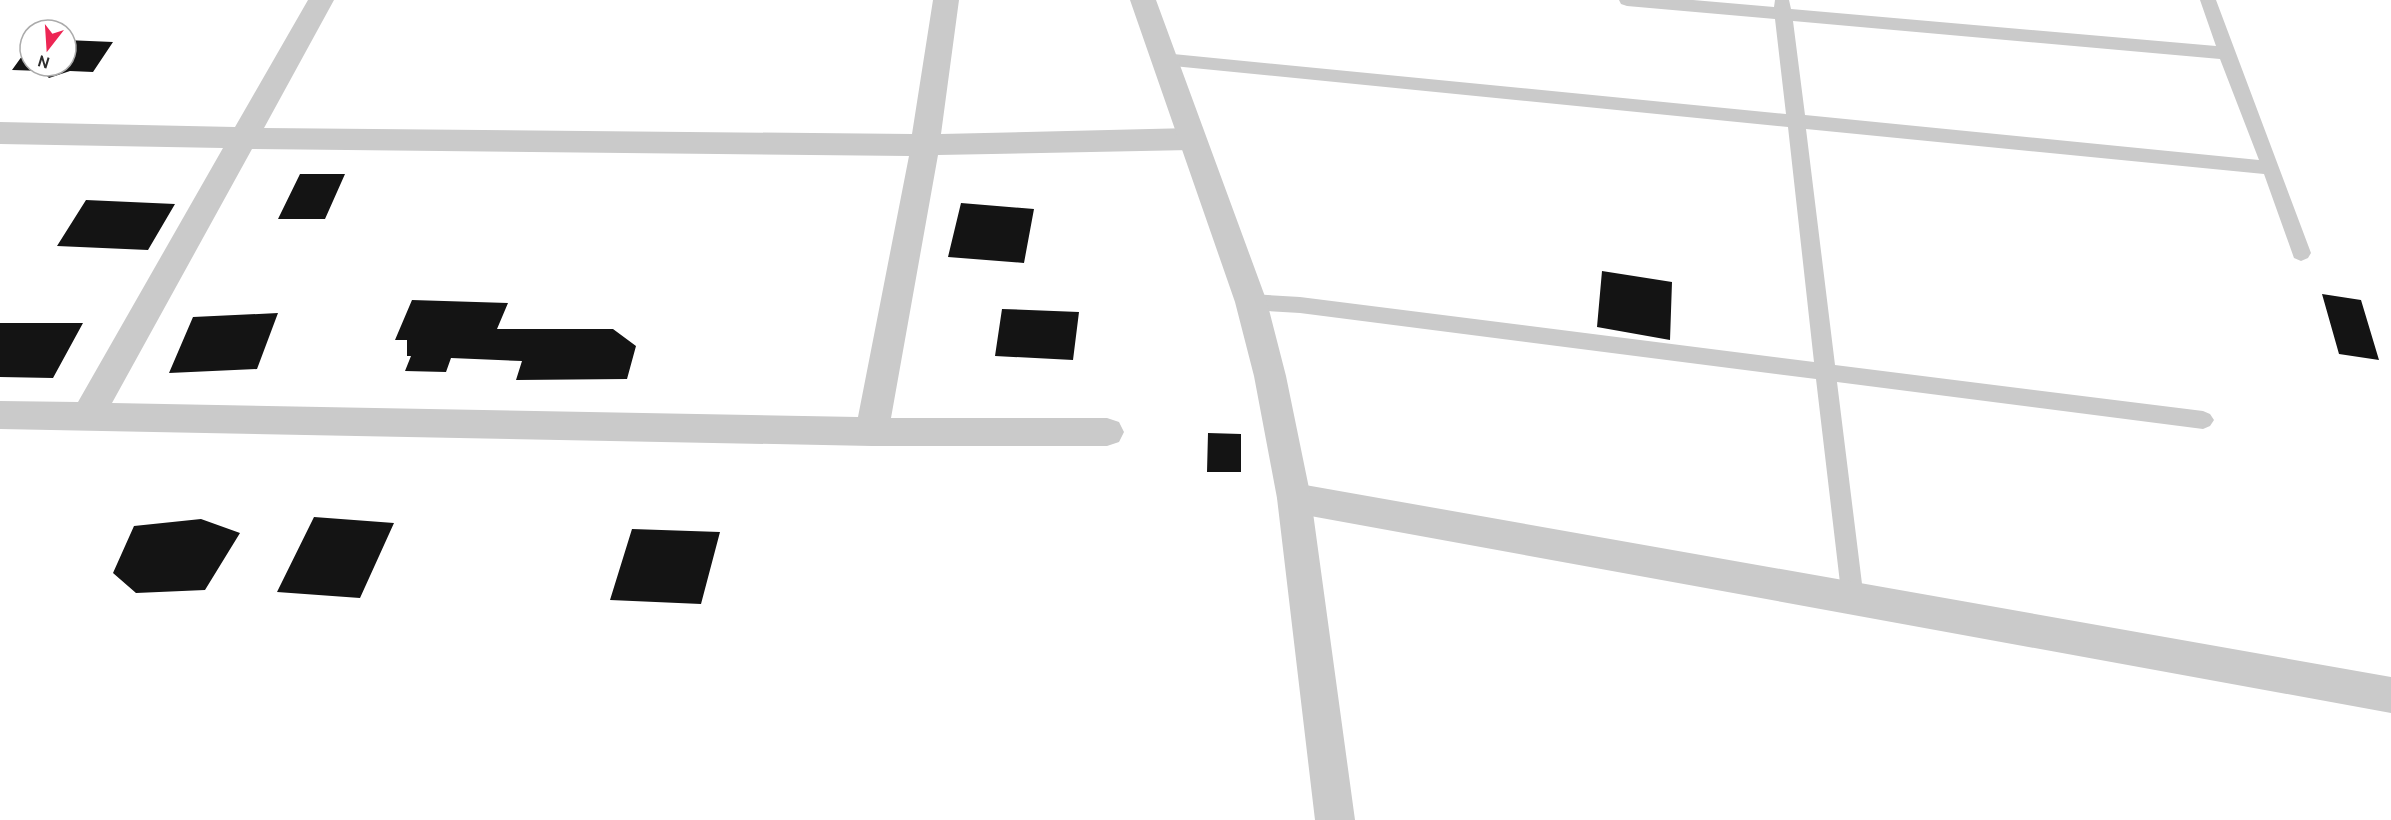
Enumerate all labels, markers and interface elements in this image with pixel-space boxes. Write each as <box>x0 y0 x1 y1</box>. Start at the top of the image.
north arrow <box>18 18 78 78</box>
text: N <box>36 51 52 73</box>

